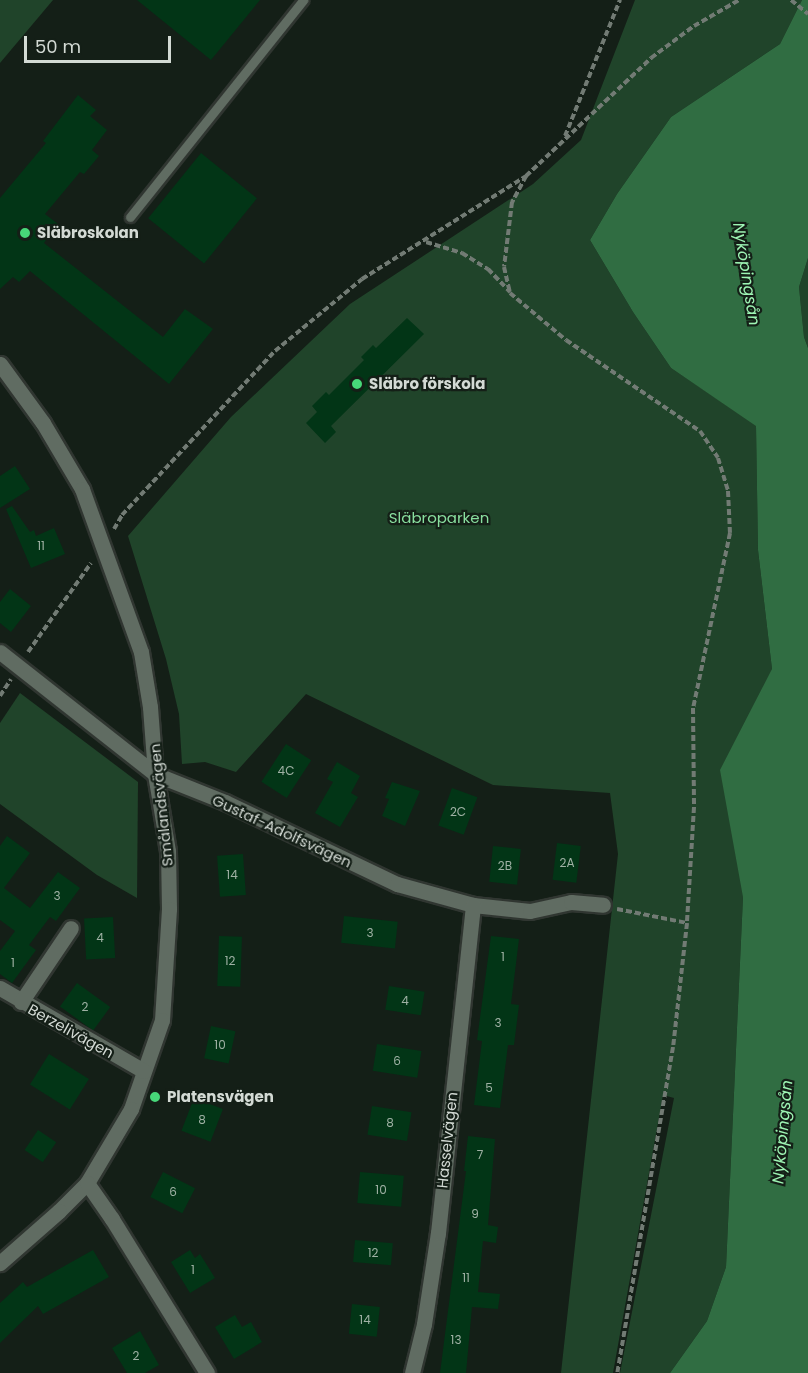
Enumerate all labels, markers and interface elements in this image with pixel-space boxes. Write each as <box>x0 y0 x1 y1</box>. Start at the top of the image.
scale bar <box>27 24 174 62</box>
text: 50 m <box>35 34 81 59</box>
water label: Nyköpingsån <box>728 221 764 327</box>
place label: Släbroskolan <box>37 224 139 242</box>
marker: Släbroskolan <box>18 226 32 240</box>
place label: Släbro förskola <box>369 375 485 393</box>
marker: Släbro förskola <box>350 377 364 391</box>
park label: Släbroparken <box>389 509 489 527</box>
house number: 11 <box>37 539 45 553</box>
street label: Smålandsvägen <box>146 743 176 867</box>
house number: 4C <box>278 764 294 778</box>
street label: Gustaf-Adolfsvägen <box>209 791 355 871</box>
house number: 2C <box>450 805 466 819</box>
house number: 2A <box>560 856 574 870</box>
house number: 2B <box>498 859 512 873</box>
house number: 14 <box>226 868 238 882</box>
house number: 3 <box>53 889 61 903</box>
house number: 3 <box>366 926 374 940</box>
house number: 4 <box>96 931 104 945</box>
house number: 1 <box>501 950 505 964</box>
house number: 12 <box>225 954 235 968</box>
house number: 1 <box>11 956 15 970</box>
house number: 4 <box>401 994 409 1008</box>
street label: Berzelivägen <box>25 1000 117 1062</box>
house number: 2 <box>82 1000 88 1014</box>
house number: 3 <box>494 1016 502 1030</box>
house number: 10 <box>214 1038 226 1052</box>
house number: 6 <box>393 1054 401 1068</box>
water label: Nyköpingsån <box>769 1079 797 1185</box>
house number: 5 <box>485 1081 493 1095</box>
place label: Platensvägen <box>167 1088 274 1106</box>
marker: Platensvägen <box>148 1090 162 1104</box>
street label: Hasselvägen <box>433 1091 461 1189</box>
house number: 8 <box>198 1113 206 1127</box>
house number: 8 <box>386 1116 394 1130</box>
house number: 7 <box>477 1148 483 1162</box>
house number: 10 <box>375 1183 387 1197</box>
house number: 6 <box>169 1185 177 1199</box>
house number: 9 <box>471 1207 479 1221</box>
house number: 12 <box>368 1246 378 1260</box>
house number: 1 <box>191 1263 195 1277</box>
house number: 11 <box>462 1271 470 1285</box>
house number: 14 <box>359 1313 371 1327</box>
house number: 13 <box>451 1333 461 1347</box>
house number: 2 <box>133 1349 139 1363</box>

